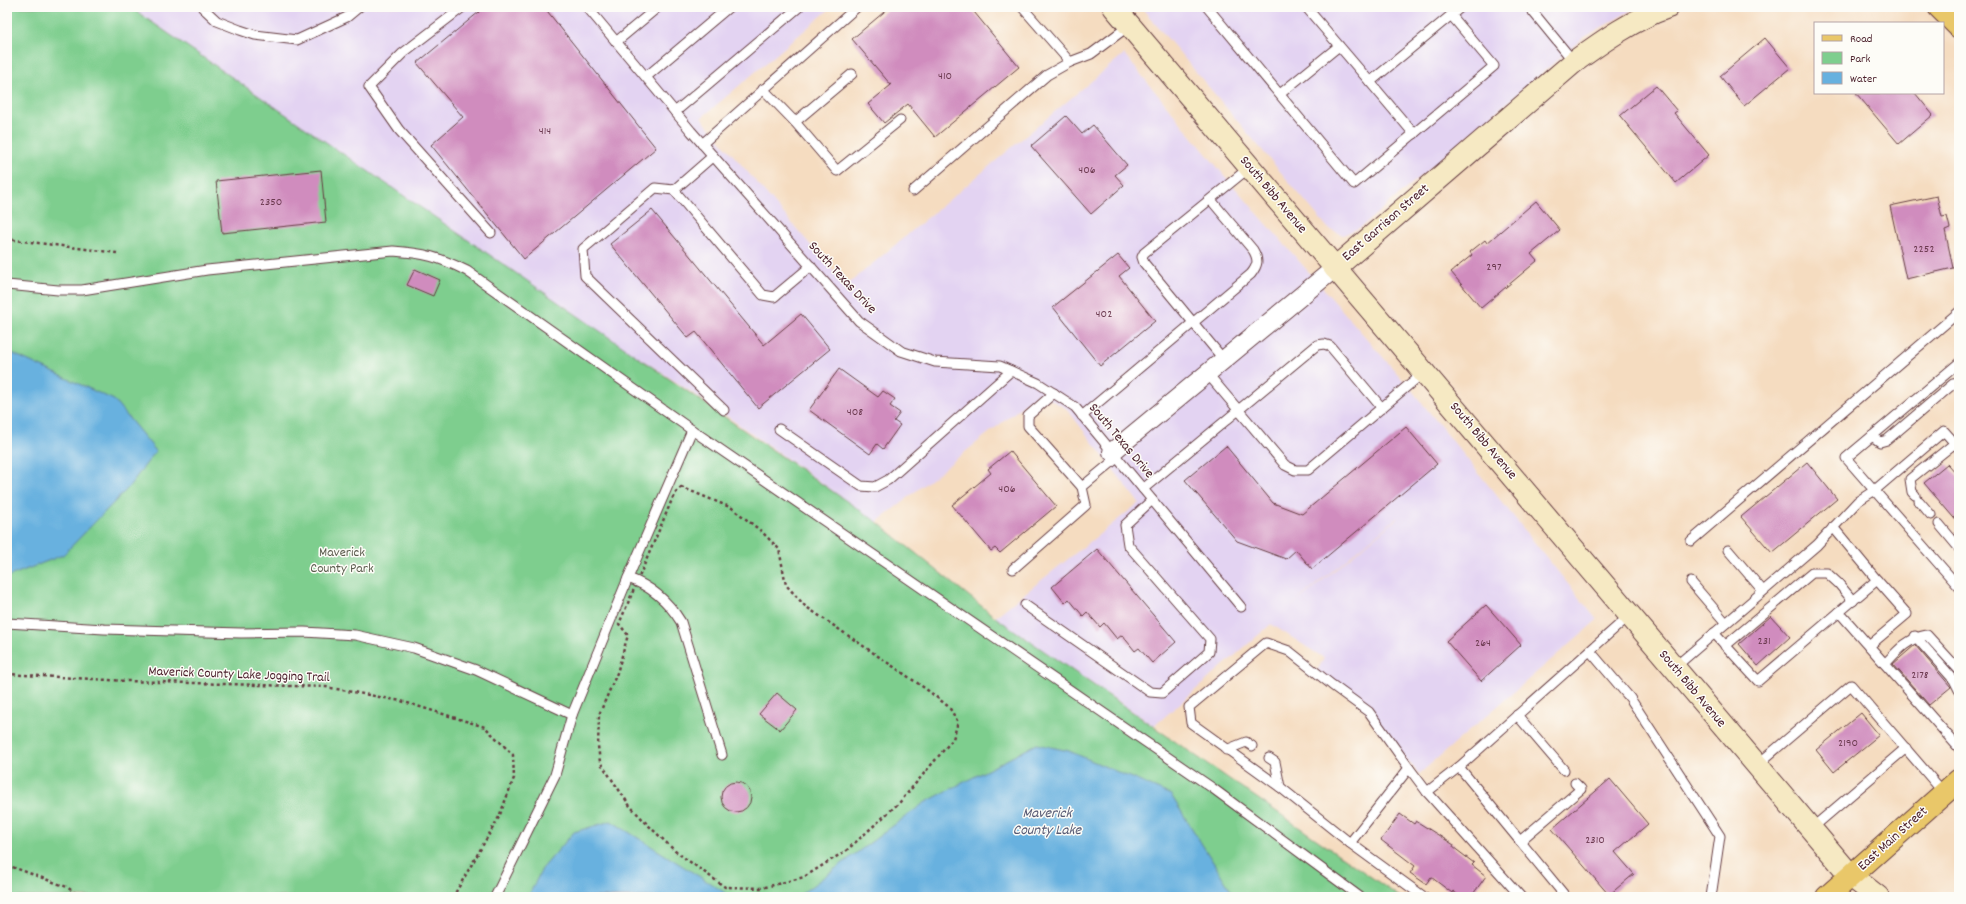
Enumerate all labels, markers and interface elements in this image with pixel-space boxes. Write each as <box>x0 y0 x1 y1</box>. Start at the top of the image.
legend <box>1814 22 1944 94</box>
text: Road <box>1850 31 1872 48</box>
text: Park <box>1850 51 1871 68</box>
house number: 410 <box>938 68 952 85</box>
text: Water <box>1850 71 1877 88</box>
house number: 414 <box>539 123 551 140</box>
street label: South Bibb Avenue <box>1234 152 1312 238</box>
house number: 406 <box>1078 162 1096 179</box>
street label: East Garrison Street <box>1338 180 1434 266</box>
house number: 2350 <box>260 194 282 211</box>
street label: South Texas Drive <box>803 237 881 319</box>
house number: 2252 <box>1913 241 1935 258</box>
house number: 297 <box>1486 259 1502 276</box>
house number: 402 <box>1096 306 1112 323</box>
street label: South Bibb Avenue <box>1444 398 1522 484</box>
street label: South Texas Drive <box>1084 399 1158 483</box>
house number: 408 <box>847 404 863 421</box>
house number: 406 <box>998 481 1016 498</box>
park label: Maverick County Park <box>310 543 374 579</box>
house number: 231 <box>1757 633 1771 650</box>
house number: 264 <box>1475 635 1491 652</box>
street label: South Bibb Avenue <box>1653 646 1731 732</box>
street label: Maverick County Lake Jogging Trail <box>148 662 331 688</box>
house number: 2178 <box>1911 667 1929 684</box>
house number: 2190 <box>1838 735 1858 752</box>
street label: East Main Street <box>1854 802 1932 876</box>
water label: Maverick County Lake <box>1013 803 1083 842</box>
house number: 2310 <box>1585 832 1605 849</box>

